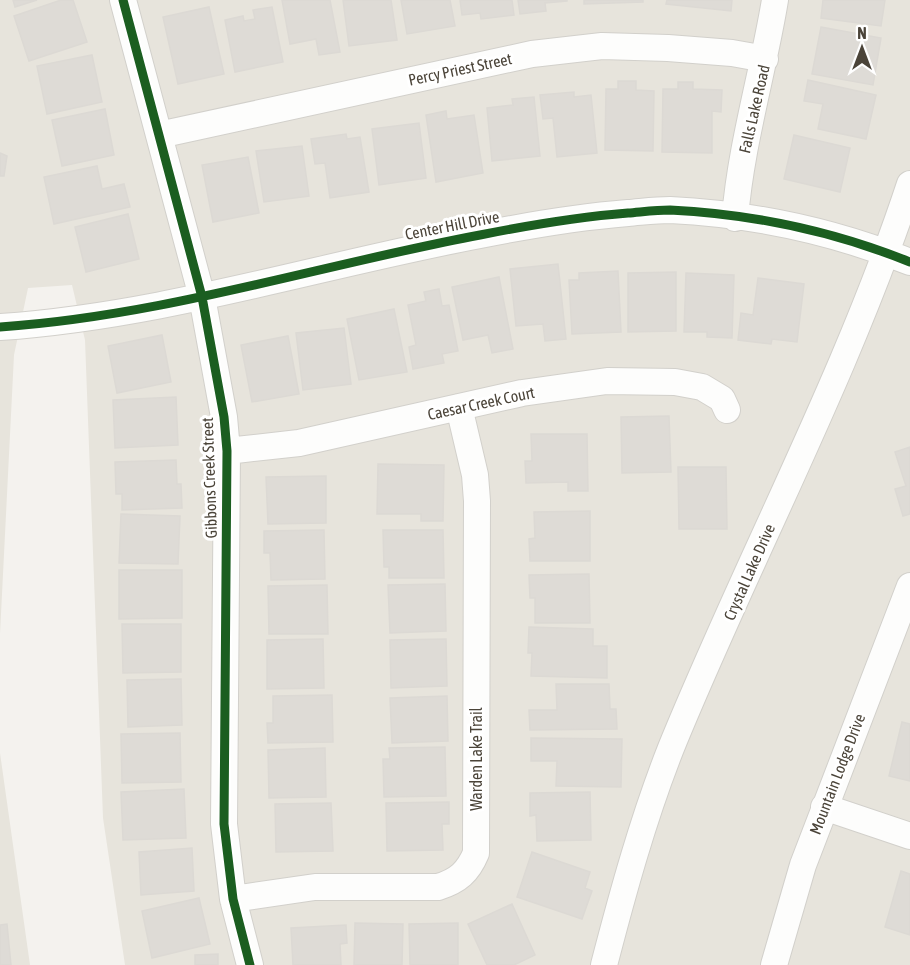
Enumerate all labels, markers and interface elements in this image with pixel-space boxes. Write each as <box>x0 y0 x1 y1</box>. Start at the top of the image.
north arrow <box>832 18 892 78</box>
text: N <box>857 24 867 42</box>
street label: Percy Priest Street <box>407 49 514 90</box>
street label: Falls Lake Road <box>735 63 773 155</box>
street label: Center Hill Drive <box>403 207 501 243</box>
street label: Caesar Creek Court <box>426 383 537 423</box>
street label: Gibbons Creek Street <box>198 417 220 539</box>
street label: Crystal Lake Drive <box>720 521 779 623</box>
street label: Warden Lake Trail <box>467 706 485 811</box>
street label: Mountain Lodge Drive <box>806 711 869 837</box>

